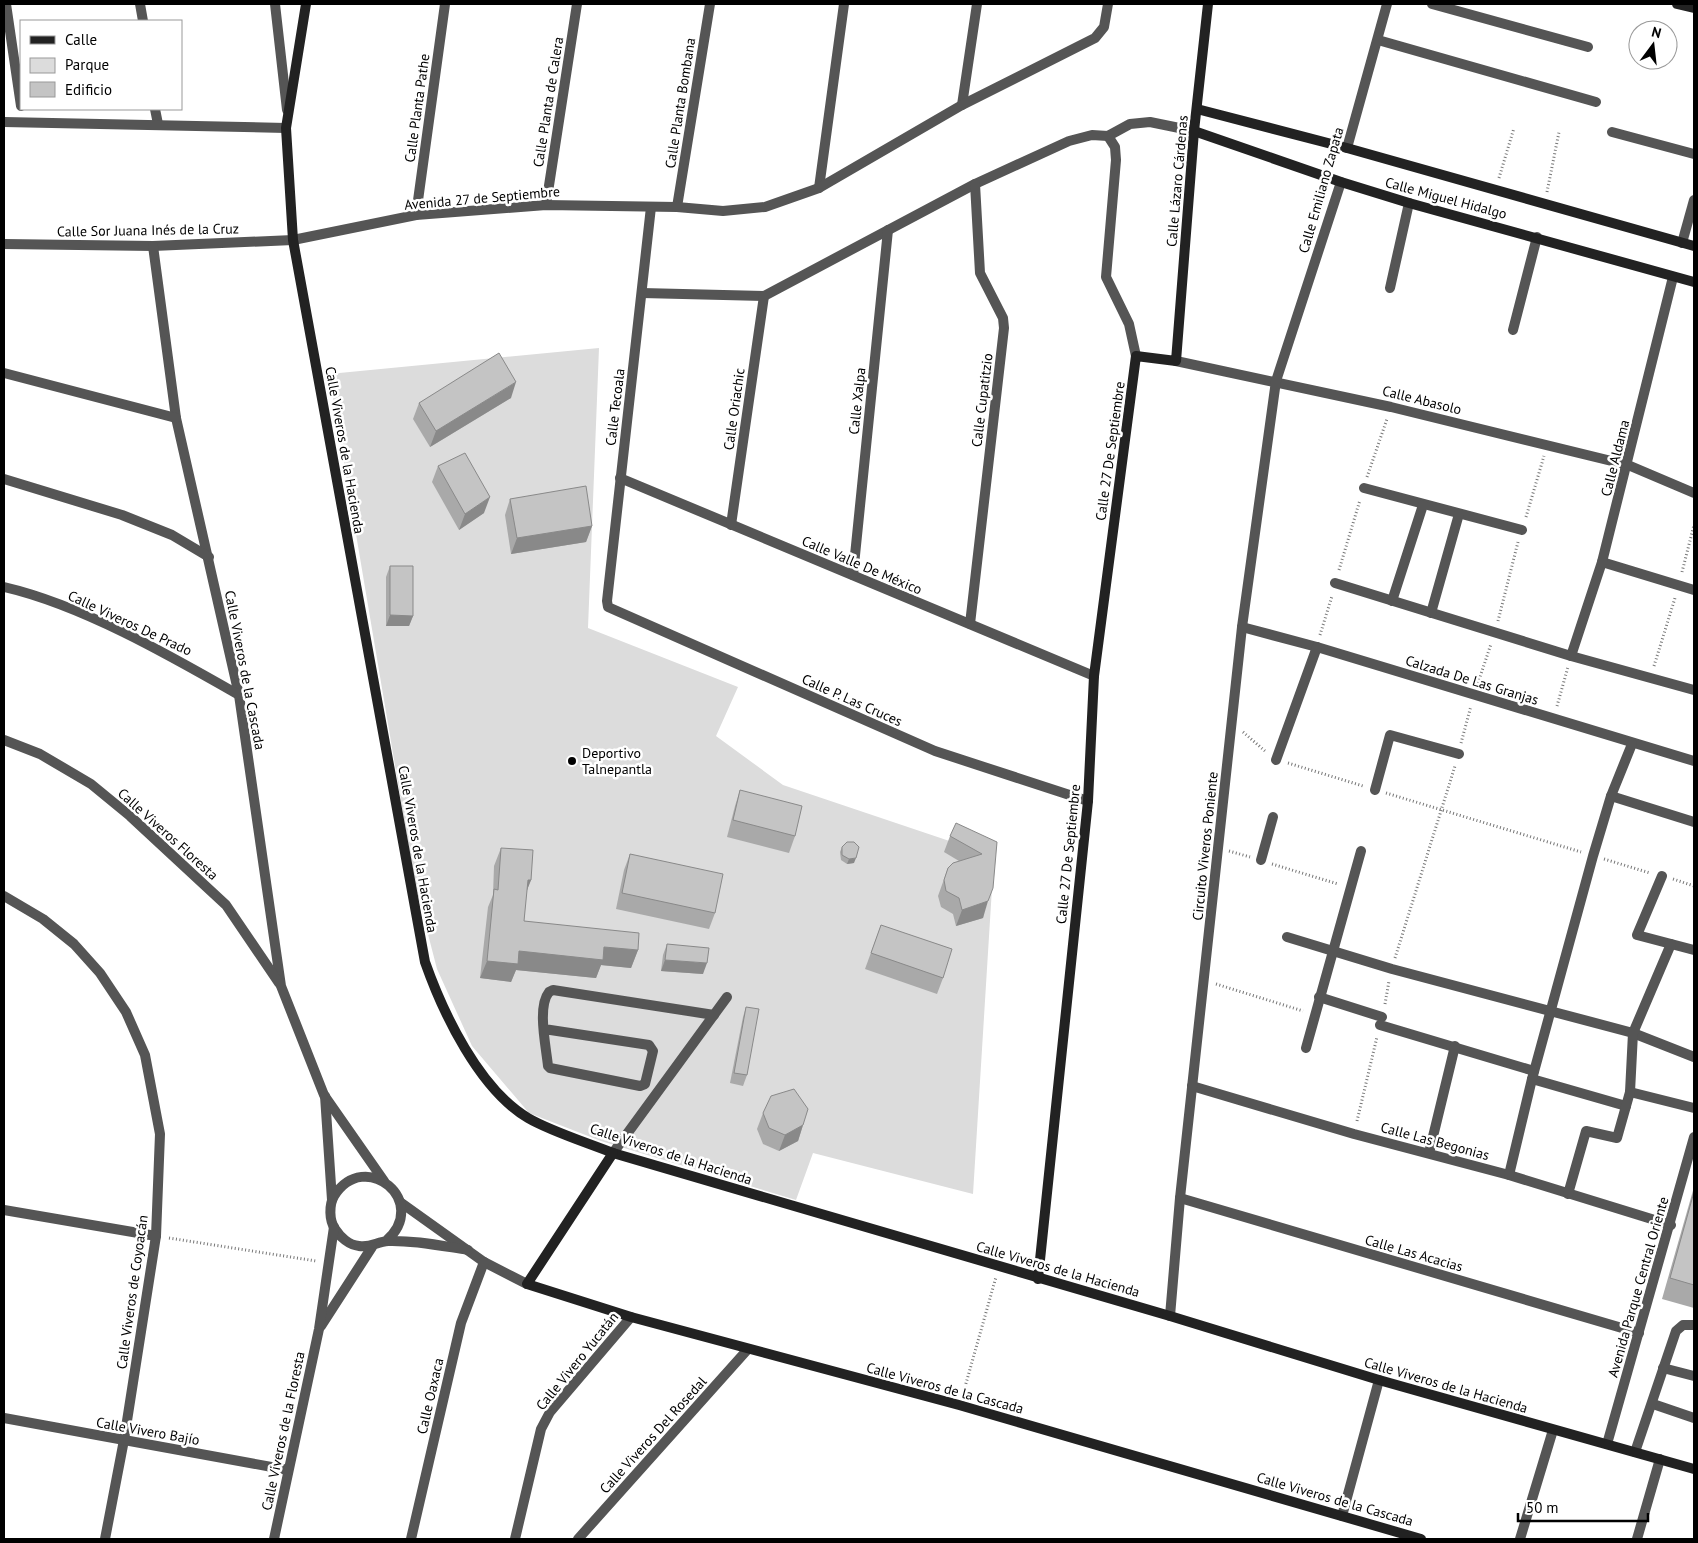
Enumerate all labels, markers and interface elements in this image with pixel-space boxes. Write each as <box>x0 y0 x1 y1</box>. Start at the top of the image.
legend <box>20 20 182 110</box>
north arrow <box>1628 20 1678 70</box>
text: N <box>1650 23 1663 42</box>
text: Calle <box>65 30 97 49</box>
street label: Calle Planta de Calera <box>529 36 567 168</box>
street label: Calle Planta Bombana <box>661 36 699 170</box>
street label: Calle Planta Pathe <box>400 53 434 163</box>
text: Parque <box>65 55 109 74</box>
text: Edificio <box>65 80 112 99</box>
street label: Calle Lázaro Cárdenas <box>1162 114 1192 248</box>
street label: Calle Emiliano Zapata <box>1294 125 1348 255</box>
street label: Calle Miguel Hidalgo <box>1383 173 1509 223</box>
street label: Avenida 27 de Septiembre <box>403 182 561 214</box>
street label: Calle Sor Juana Inés de la Cruz <box>57 219 239 241</box>
street label: Calle Cupatitzio <box>967 352 997 448</box>
street label: Calle Viveros de la Hacienda <box>321 365 369 535</box>
street label: Calle Tecoala <box>601 367 629 447</box>
street label: Calle Oriachic <box>719 367 749 451</box>
street label: Calle Xalpa <box>845 367 869 435</box>
street label: Calle 27 De Septiembre <box>1091 380 1129 522</box>
street label: Calle Abasolo <box>1381 381 1463 419</box>
street label: Calle Aldama <box>1597 418 1633 498</box>
street label: Calle Valle De México <box>799 532 925 598</box>
street label: Calle Viveros De Prado <box>65 586 195 660</box>
street label: Calle Viveros de la Cascada <box>221 589 269 751</box>
street label: Calzada De Las Granjas <box>1403 651 1541 709</box>
street label: Calle P. Las Cruces <box>799 670 905 730</box>
place label: Deportivo Talnepantla <box>582 744 652 778</box>
marker: Deportivo Talnepantla <box>566 755 578 767</box>
street label: Calle Viveros de la Hacienda <box>394 764 442 934</box>
street label: Circuito Viveros Poniente <box>1188 771 1222 921</box>
street label: Calle 27 De Septiembre <box>1052 783 1084 925</box>
street label: Calle Viveros Floresta <box>114 784 222 884</box>
street label: Calle Las Begonias <box>1379 1118 1491 1164</box>
street label: Calle Viveros de la Hacienda <box>588 1119 754 1189</box>
street label: Avenida Parque Central Oriente <box>1604 1195 1672 1379</box>
street label: Calle Viveros de Coyoacán <box>112 1214 152 1370</box>
street label: Calle Las Acacias <box>1363 1230 1465 1276</box>
street label: Calle Viveros de la Hacienda <box>974 1237 1142 1301</box>
street label: Calle Vivero Yucatán <box>532 1308 622 1414</box>
street label: Calle Viveros de la Floresta <box>257 1350 309 1512</box>
street label: Calle Viveros de la Hacienda <box>1362 1353 1530 1417</box>
street label: Calle Oaxaca <box>412 1356 448 1436</box>
street label: Calle Viveros de la Cascada <box>864 1358 1026 1418</box>
street label: Calle Viveros Del Rosedal <box>596 1373 710 1497</box>
street label: Calle Vivero Bajío <box>95 1413 201 1449</box>
street label: Calle Viveros de la Cascada <box>1255 1468 1415 1530</box>
scale bar <box>1518 1490 1648 1522</box>
text: 50 m <box>1526 1498 1559 1517</box>

